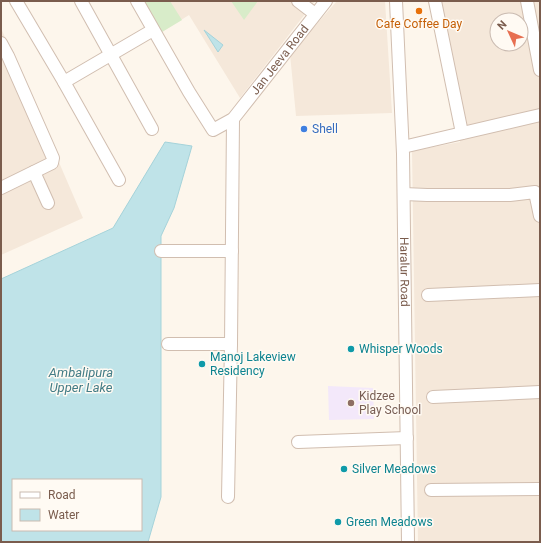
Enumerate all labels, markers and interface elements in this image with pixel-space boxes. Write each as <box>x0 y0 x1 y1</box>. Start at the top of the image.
marker: Cafe Coffee Day <box>414 6 424 16</box>
north arrow <box>489 12 529 52</box>
place label: Cafe Coffee Day <box>376 17 462 31</box>
text: N <box>495 18 510 33</box>
street label: Jan Jeeva Road <box>248 22 311 97</box>
place label: Shell <box>312 122 338 136</box>
marker: Shell <box>299 124 309 134</box>
street label: Haralur Road <box>397 237 412 307</box>
place label: Whisper Woods <box>359 342 443 356</box>
marker: Whisper Woods <box>346 344 356 354</box>
place label: Manoj Lakeview Residency <box>210 350 296 378</box>
marker: Manoj Lakeview Residency <box>197 359 207 369</box>
water label: Ambalipura Upper Lake <box>48 365 113 395</box>
place label: Kidzee Play School <box>359 389 421 417</box>
marker: Kidzee Play School <box>346 398 356 408</box>
place label: Silver Meadows <box>352 462 436 476</box>
marker: Silver Meadows <box>339 464 349 474</box>
legend <box>12 479 142 531</box>
text: Road <box>48 488 76 502</box>
text: Water <box>48 508 79 522</box>
place label: Green Meadows <box>346 515 433 529</box>
marker: Green Meadows <box>333 517 343 527</box>

